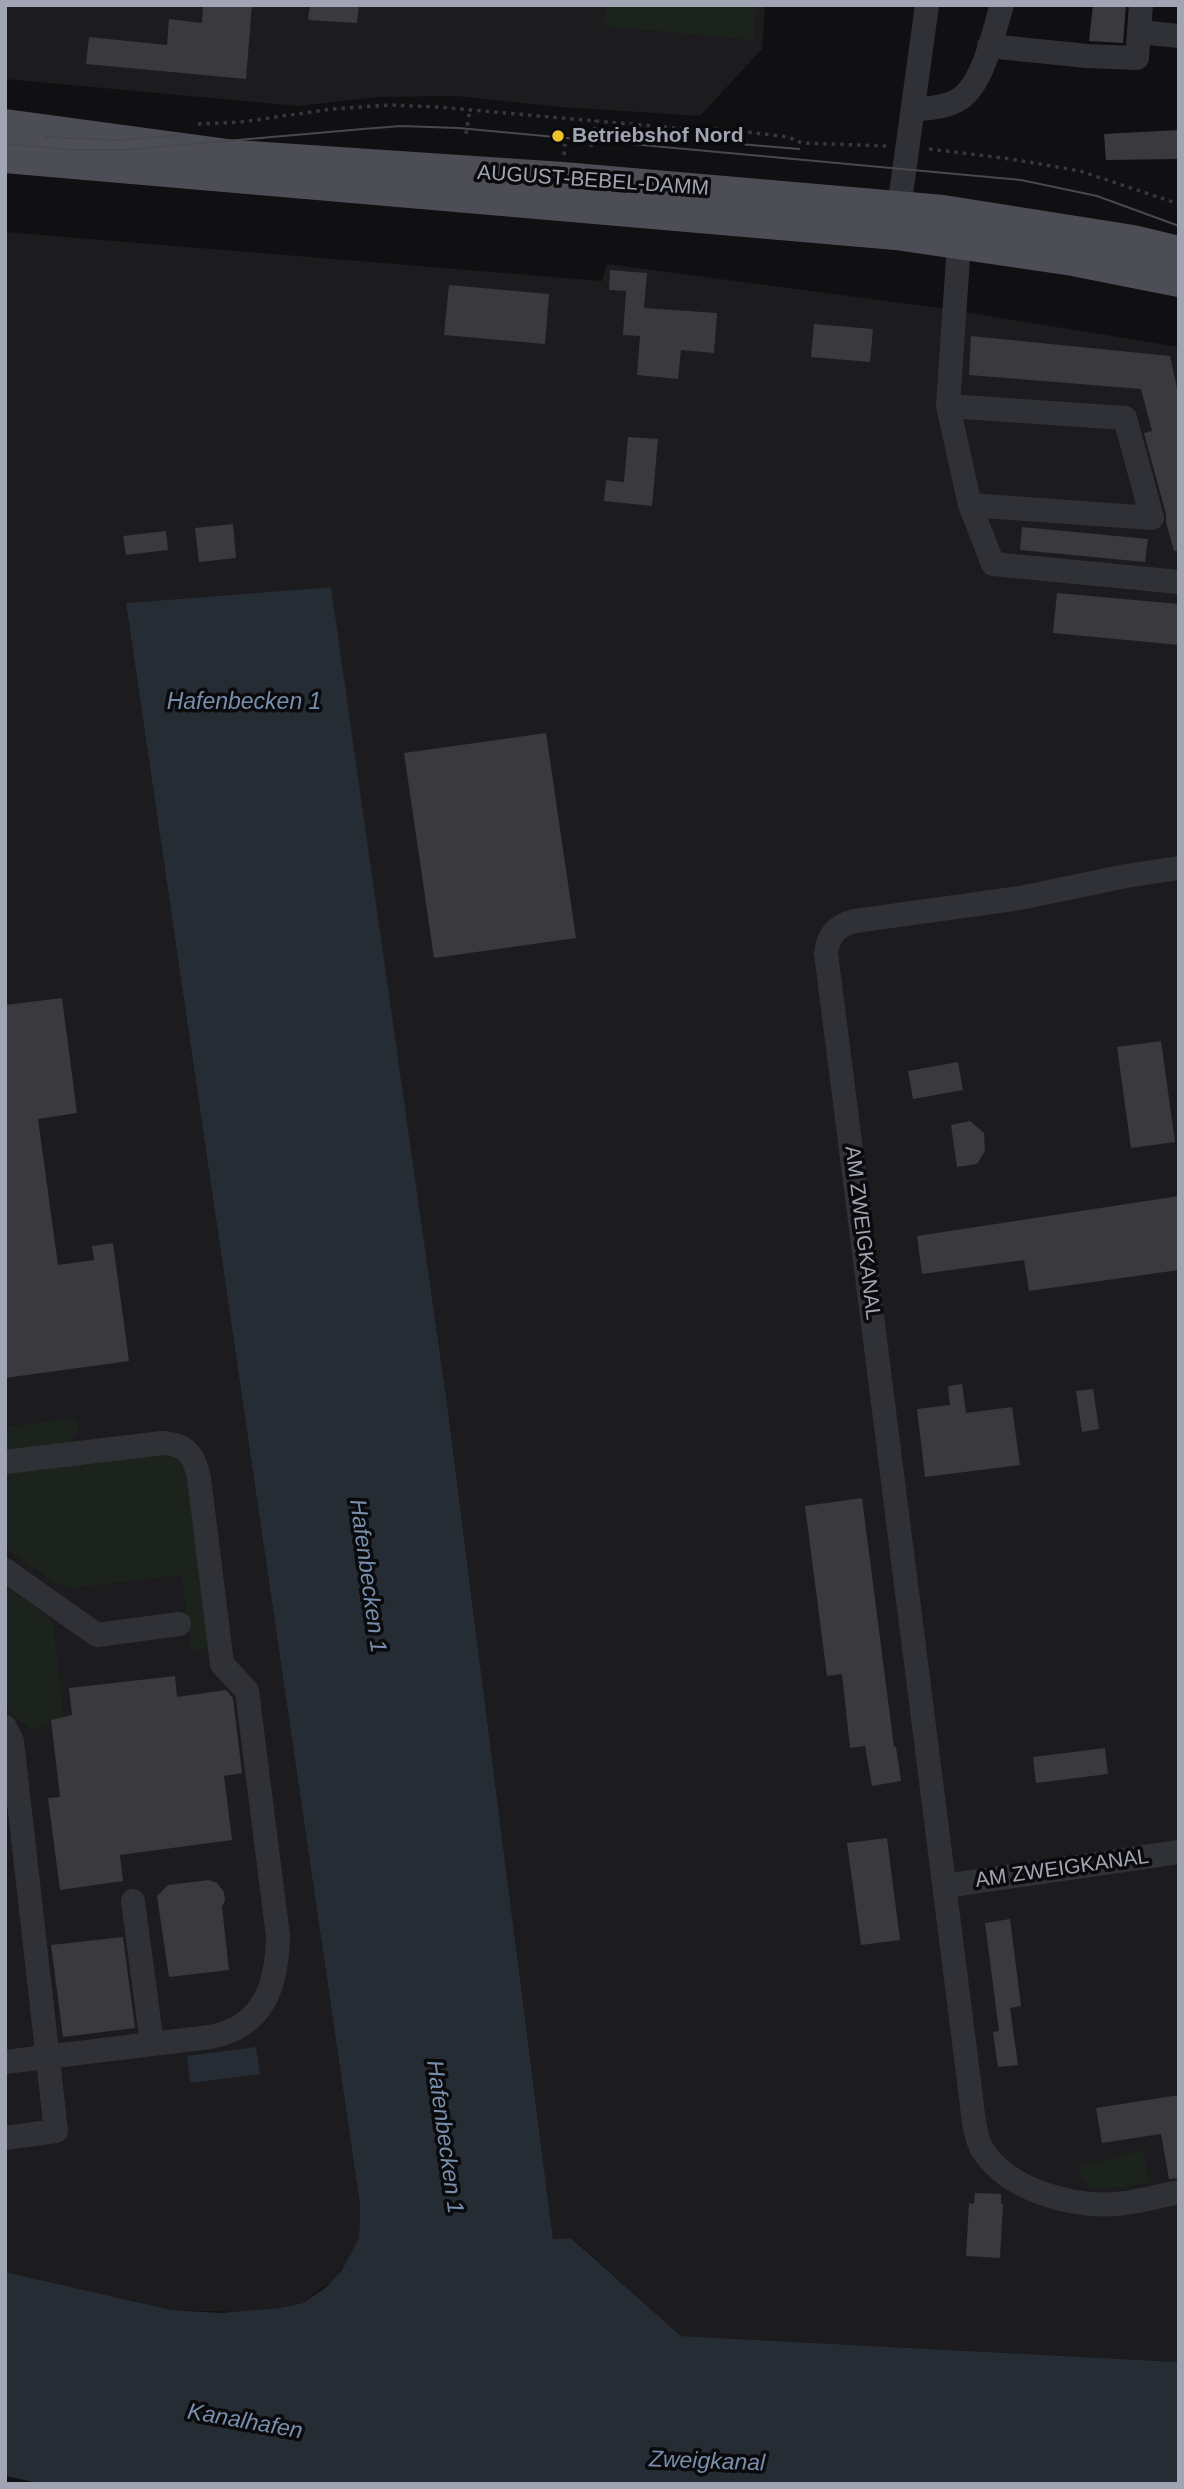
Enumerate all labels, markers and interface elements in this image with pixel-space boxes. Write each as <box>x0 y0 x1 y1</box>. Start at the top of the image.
place label: Betriebshof Nord <box>572 123 744 149</box>
marker: Betriebshof Nord <box>550 128 566 144</box>
street label: AUGUST-BEBEL-DAMM <box>476 160 710 202</box>
water label: Hafenbecken 1 <box>167 689 321 717</box>
street label: AM ZWEIGKANAL <box>839 1145 885 1321</box>
water label: Hafenbecken 1 <box>343 1497 391 1655</box>
street label: AM ZWEIGKANAL <box>974 1844 1150 1894</box>
water label: Hafenbecken 1 <box>420 2058 468 2216</box>
water label: Kanalhafen <box>185 2398 305 2446</box>
water label: Zweigkanal <box>648 2446 766 2478</box>

